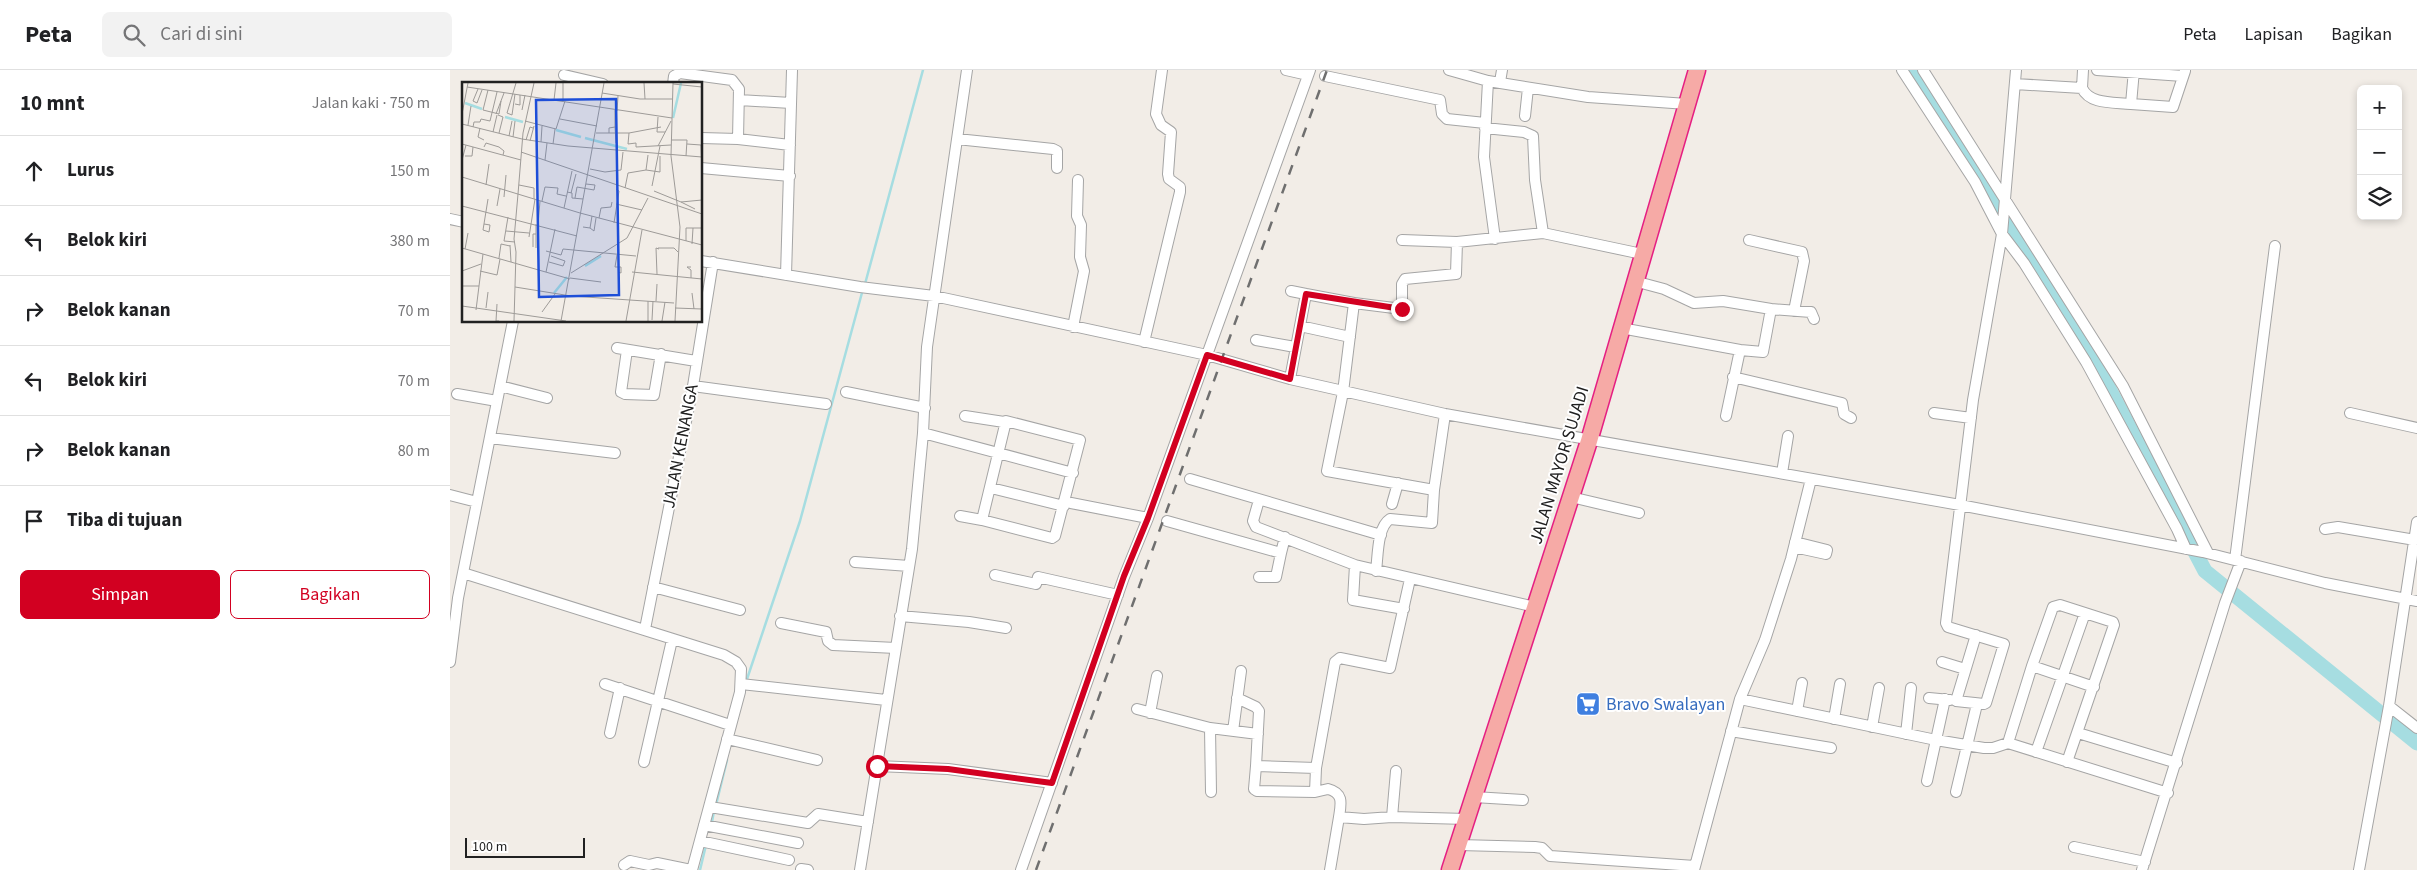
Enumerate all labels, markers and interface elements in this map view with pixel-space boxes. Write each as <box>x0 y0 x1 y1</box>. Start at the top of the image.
search box <box>102 12 452 57</box>
text: Peta <box>25 17 72 52</box>
icon: search <box>120 21 148 49</box>
text: Cari di sini <box>160 21 243 48</box>
text: Peta <box>2183 22 2216 47</box>
text: Lapisan <box>2244 22 2303 47</box>
text: Bagikan <box>2331 22 2392 47</box>
inset map <box>462 82 702 322</box>
map controls <box>2357 85 2402 220</box>
button: + <box>2357 85 2402 130</box>
text: 10 mnt <box>20 88 84 118</box>
text: Jalan kaki · 750 m <box>312 92 430 114</box>
button: − <box>2357 130 2402 175</box>
icon: ahead <box>20 157 48 185</box>
text: Lurus <box>67 157 114 184</box>
text: 150 m <box>390 160 430 182</box>
button: layers <box>2357 175 2402 220</box>
icon: left <box>20 227 48 255</box>
text: Belok kiri <box>67 227 147 254</box>
text: 380 m <box>390 230 430 252</box>
icon: right <box>20 297 48 325</box>
text: Belok kanan <box>67 297 171 324</box>
route end <box>1391 298 1414 321</box>
text: 70 m <box>398 300 430 322</box>
icon: left <box>20 367 48 395</box>
text: Belok kiri <box>67 367 147 394</box>
text: 70 m <box>398 370 430 392</box>
street label: JALAN KENANGA <box>656 382 705 510</box>
street label: JALAN MAYOR SUJADI <box>1524 383 1595 547</box>
icon: right <box>20 437 48 465</box>
text: Belok kanan <box>67 437 171 464</box>
text: 80 m <box>398 440 430 462</box>
icon: arrive <box>20 507 48 535</box>
text: Tiba di tujuan <box>67 507 182 534</box>
button: Simpan <box>20 570 220 619</box>
button: Bagikan <box>230 570 430 619</box>
supermarket icon: Bravo Swalayan <box>1575 691 1601 717</box>
place label: Bravo Swalayan <box>1606 692 1725 717</box>
route start <box>866 755 889 778</box>
scale bar <box>465 835 585 858</box>
text: 100 m <box>472 837 507 857</box>

